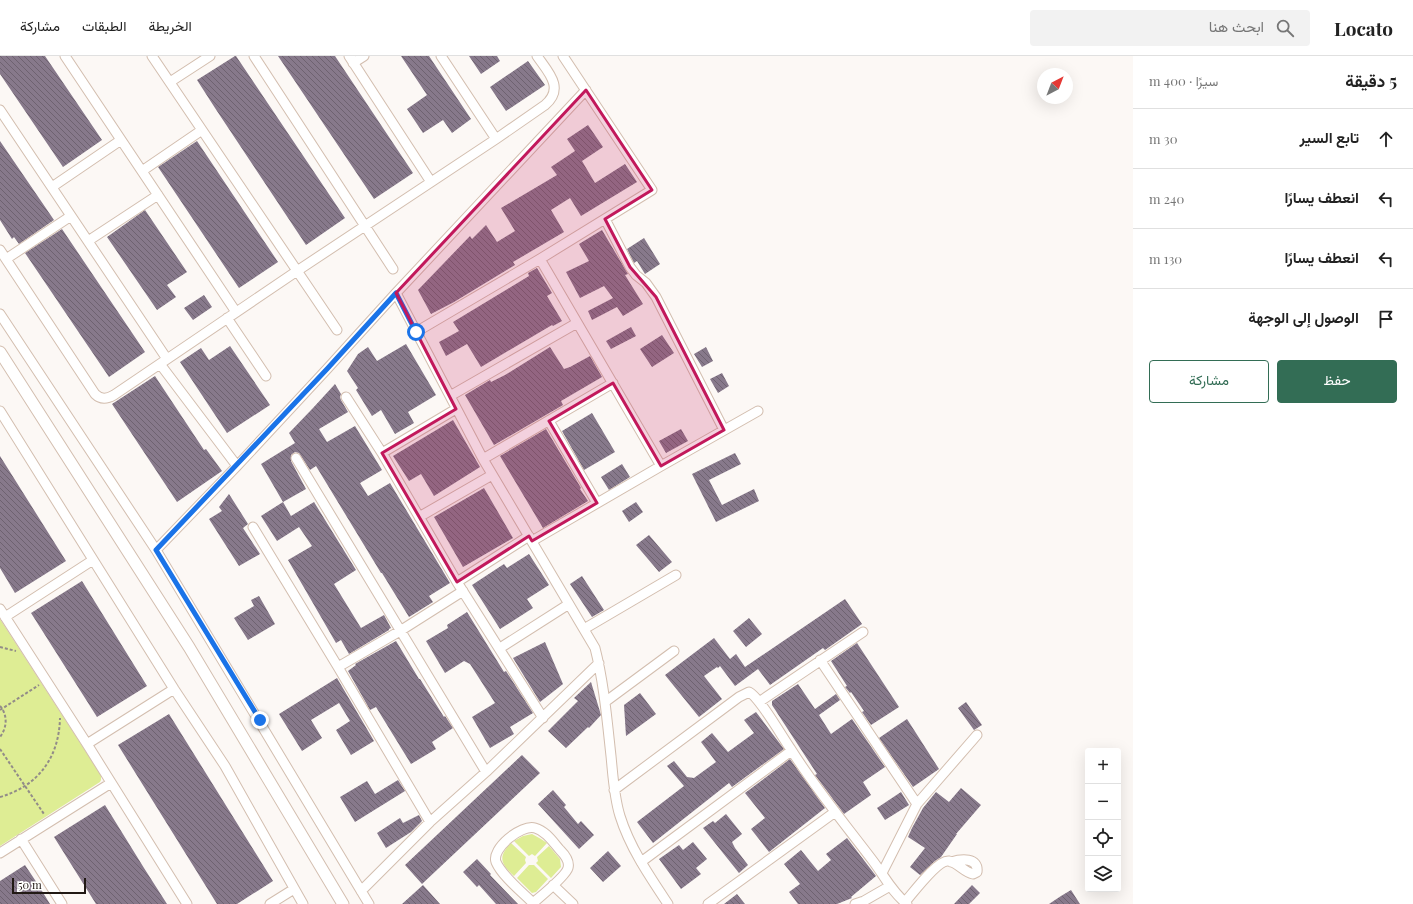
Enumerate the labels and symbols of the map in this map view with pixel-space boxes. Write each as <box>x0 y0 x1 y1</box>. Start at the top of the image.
north arrow <box>1037 68 1073 104</box>
route start <box>407 323 425 341</box>
route end <box>251 711 269 729</box>
scale bar <box>12 876 86 895</box>

